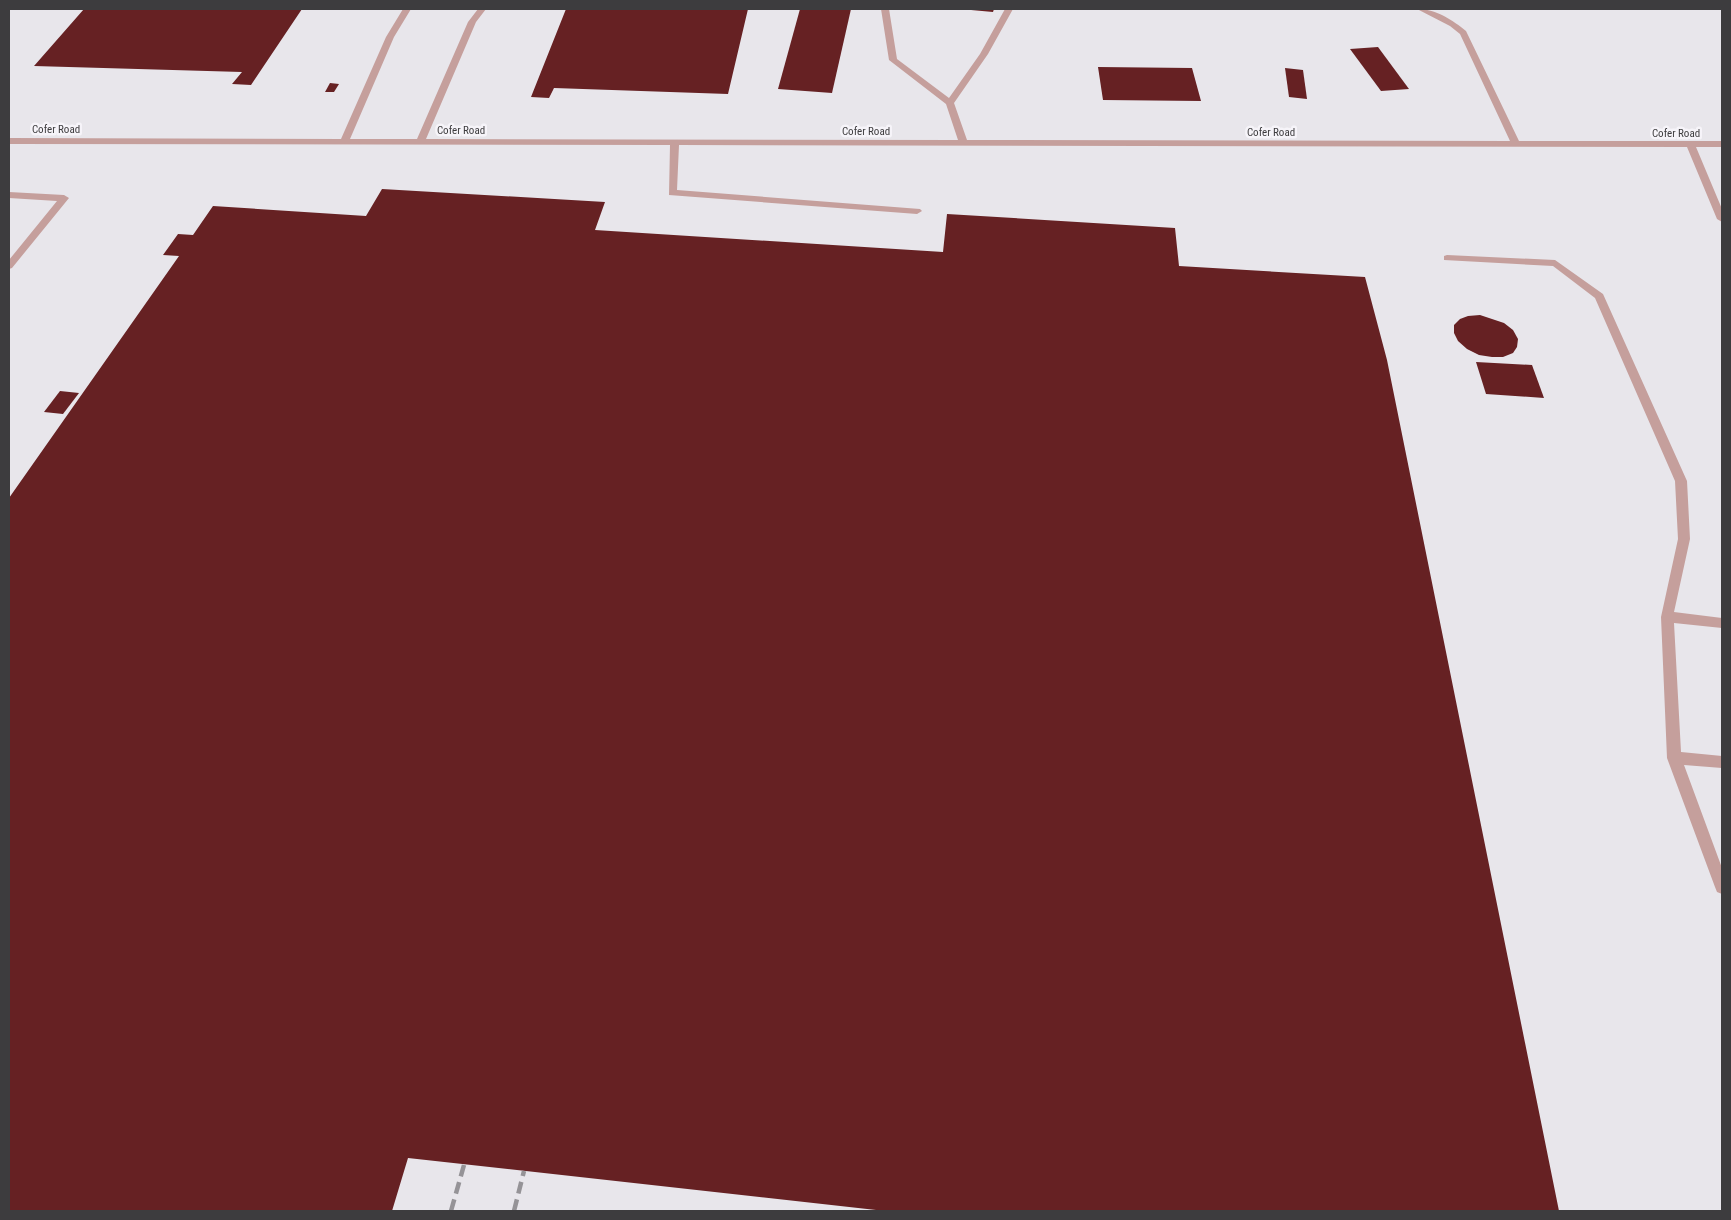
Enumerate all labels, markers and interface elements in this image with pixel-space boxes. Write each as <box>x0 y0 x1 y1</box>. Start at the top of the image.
street label: Cofer Road <box>32 123 80 136</box>
street label: Cofer Road <box>437 124 485 137</box>
street label: Cofer Road <box>842 125 890 138</box>
street label: Cofer Road <box>1247 126 1295 139</box>
street label: Cofer Road <box>1652 127 1700 140</box>

